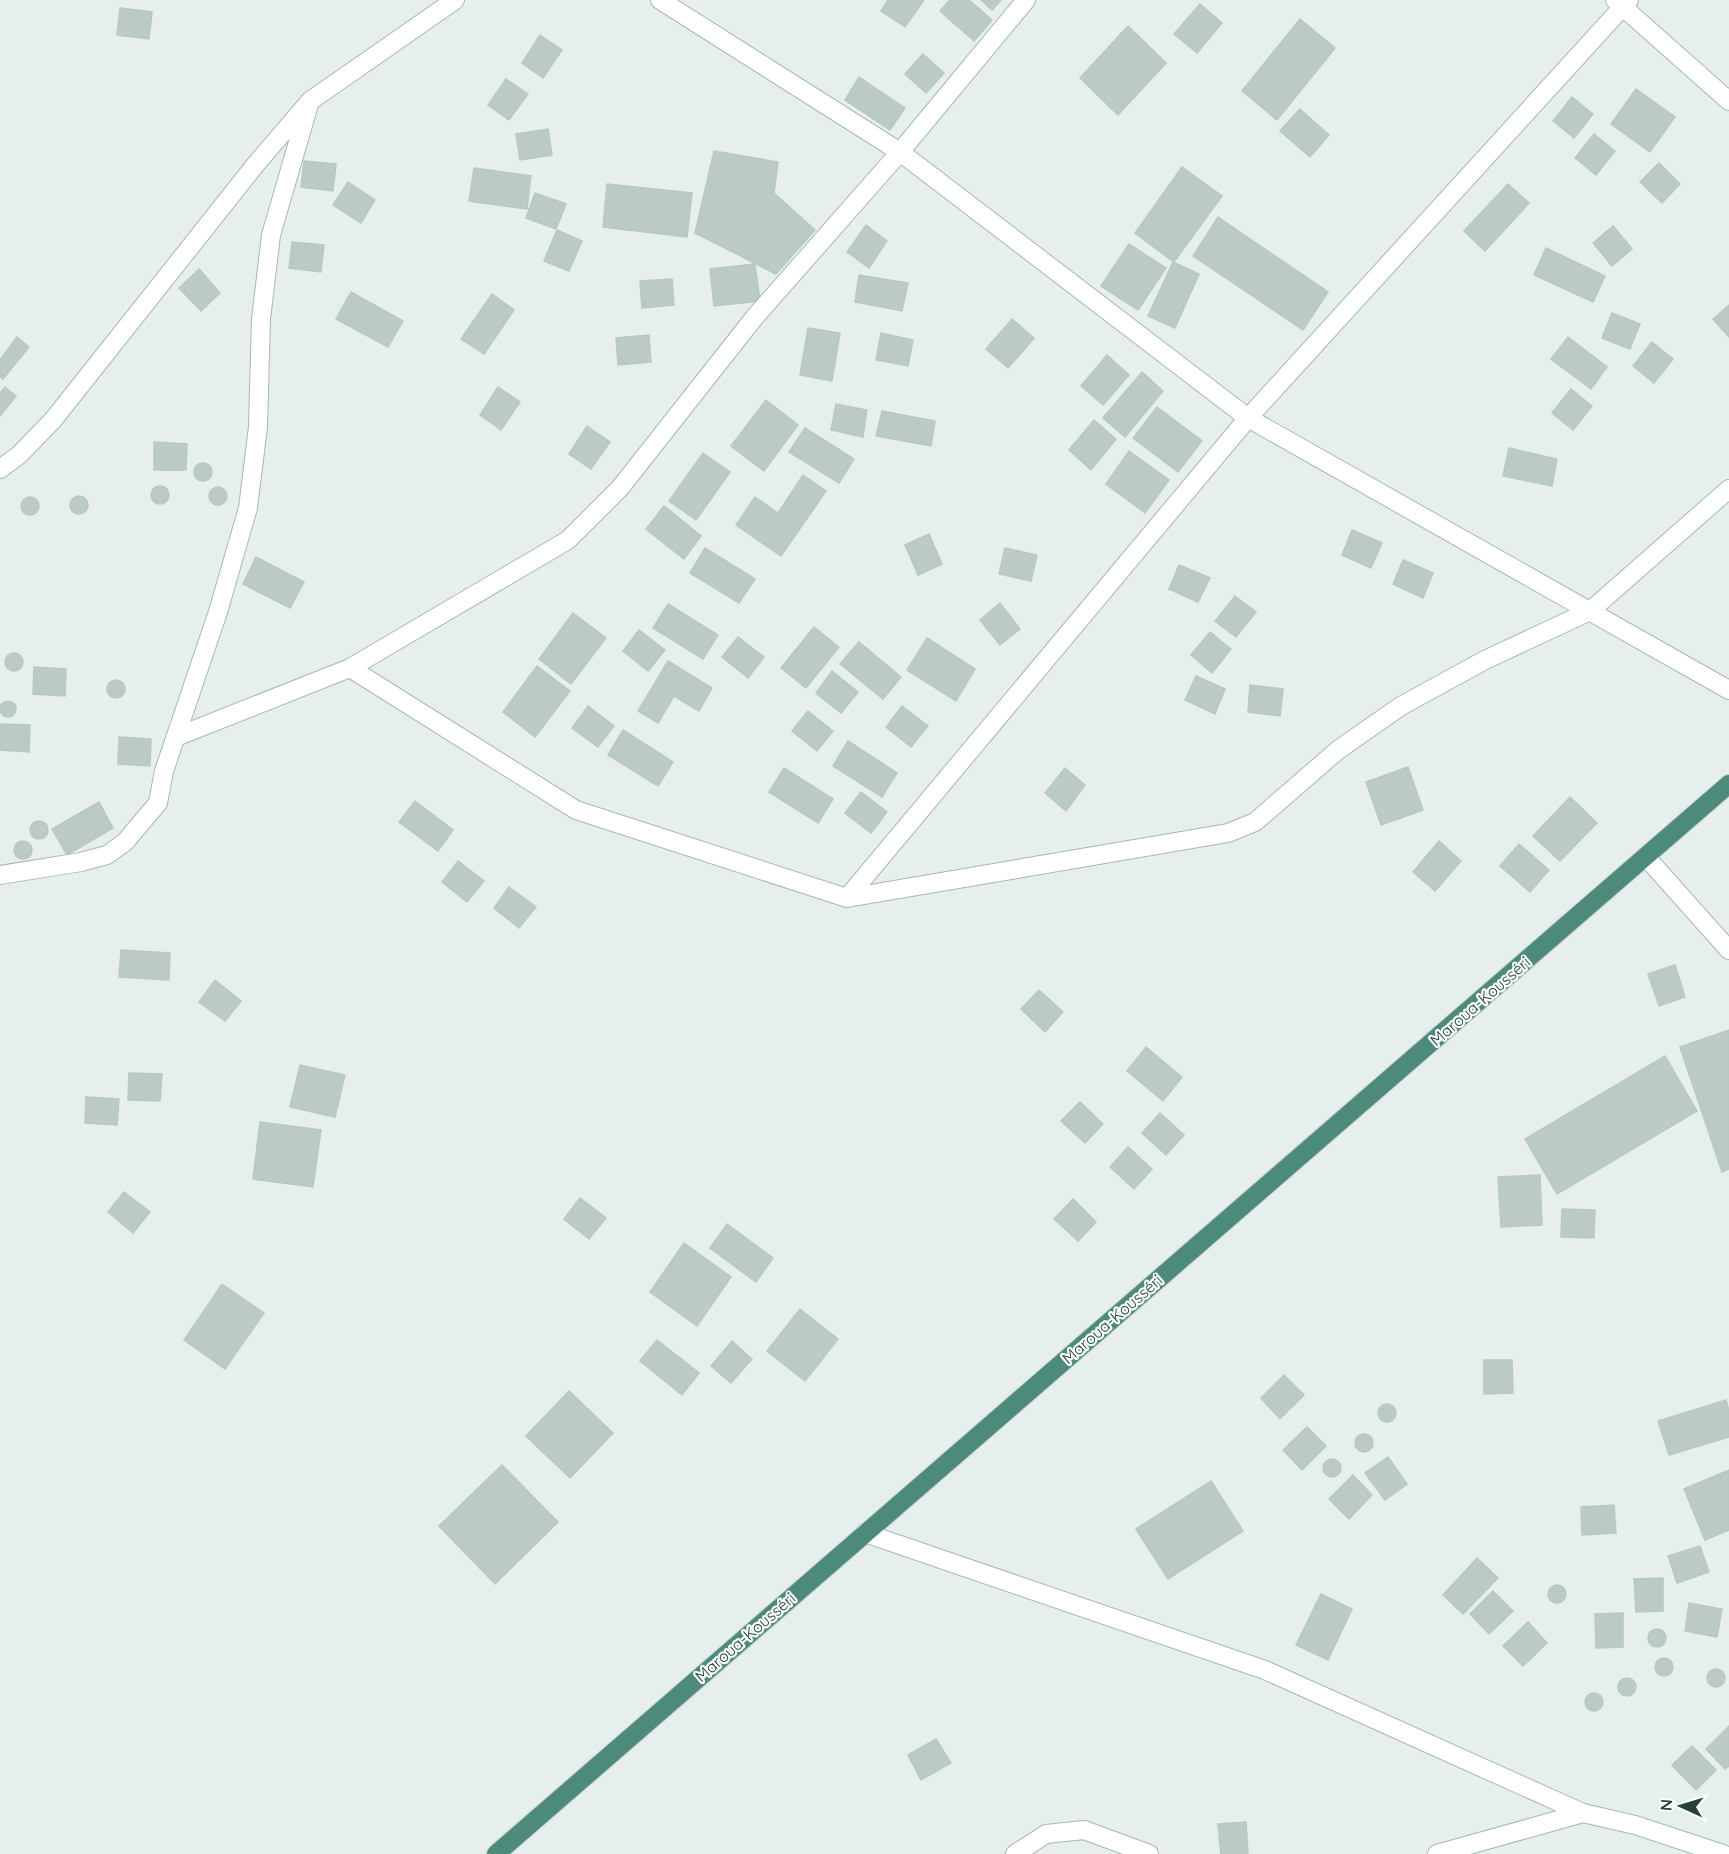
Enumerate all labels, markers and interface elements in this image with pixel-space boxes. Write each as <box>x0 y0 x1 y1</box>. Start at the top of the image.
street label: Maroua-Kousséri <box>1426 952 1534 1050</box>
street label: Maroua-Kousséri <box>1058 1270 1166 1368</box>
street label: Maroua-Kousséri <box>691 1588 799 1686</box>
north arrow <box>1651 1776 1711 1836</box>
text: N <box>1656 1798 1676 1812</box>

